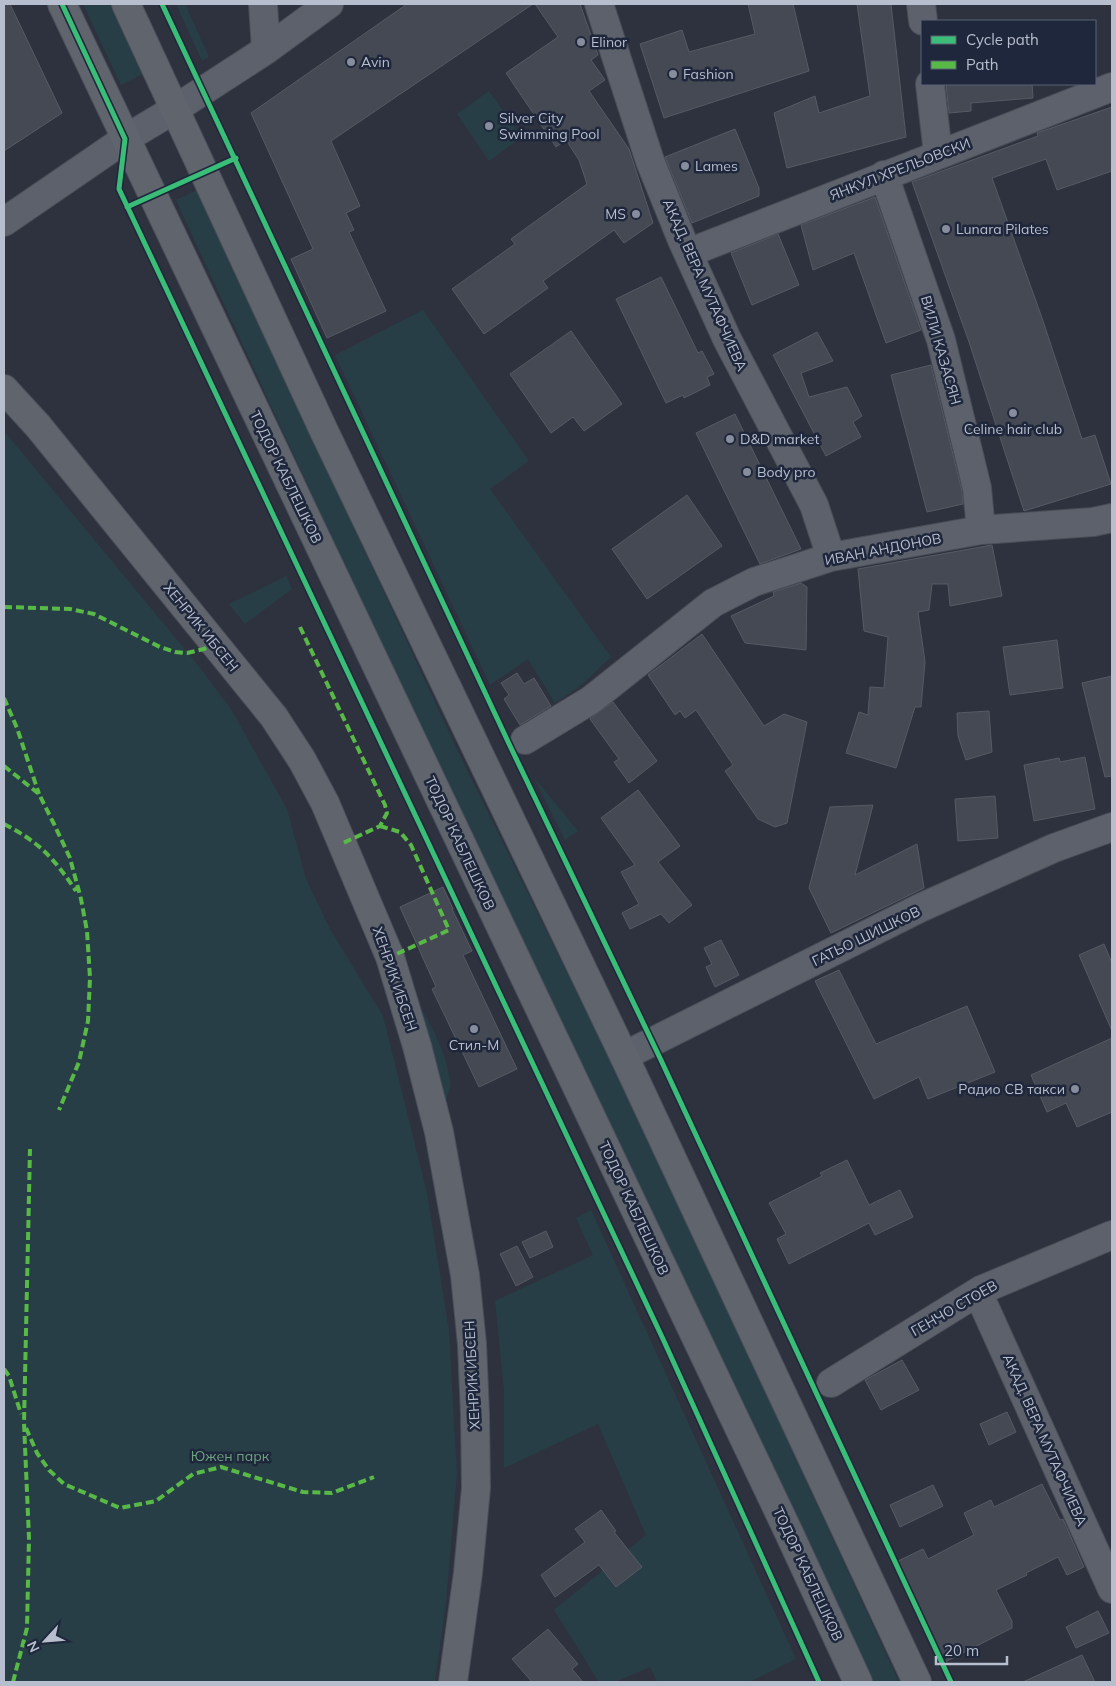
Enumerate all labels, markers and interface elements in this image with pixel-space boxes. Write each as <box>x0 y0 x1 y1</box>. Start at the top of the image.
legend <box>921 20 1096 85</box>
text: Cycle path <box>966 30 1039 49</box>
place label: Elinor <box>591 33 628 51</box>
marker: Elinor <box>575 36 587 48</box>
place label: Avin <box>361 53 390 71</box>
text: Path <box>966 55 998 74</box>
marker: Avin <box>345 56 357 68</box>
place label: Fashion <box>683 65 734 83</box>
marker: Fashion <box>667 68 679 80</box>
place label: Silver City Swimming Pool <box>499 109 599 143</box>
marker: Silver City Swimming Pool <box>483 120 495 132</box>
street label: ЯНКУЛ ХРЕЛЬОВСКИ <box>827 134 973 204</box>
place label: Lames <box>695 157 738 175</box>
marker: Lames <box>679 160 691 172</box>
street label: АКАД. ВЕРА МУТАФЧИЕВА <box>659 196 751 374</box>
place label: MS <box>605 205 626 223</box>
marker: MS <box>630 208 642 220</box>
place label: Lunara Pilates <box>956 220 1049 238</box>
marker: Lunara Pilates <box>940 223 952 235</box>
street label: ВИЛИ КАЗАСЯН <box>917 293 965 407</box>
marker: Celine hair club <box>1007 407 1019 419</box>
street label: ТОДОР КАБЛЕШКОВ <box>246 408 326 546</box>
place label: Celine hair club <box>964 420 1062 438</box>
place label: D&D market <box>740 430 819 448</box>
marker: D&D market <box>724 433 736 445</box>
place label: Body pro <box>757 463 815 481</box>
marker: Body pro <box>741 466 753 478</box>
street label: ИВАН АНДОНОВ <box>823 529 943 569</box>
street label: ХЕНРИК ИБСЕН <box>160 579 242 675</box>
street label: ТОДОР КАБЛЕШКОВ <box>421 773 499 913</box>
street label: ГАТЬО ШИШКОВ <box>809 902 923 970</box>
street label: ХЕНРИК ИБСЕН <box>369 925 421 1033</box>
marker: Стил-М <box>468 1023 480 1035</box>
place label: Стил-М <box>449 1036 499 1054</box>
place label: Радио СВ такси <box>958 1080 1065 1098</box>
marker: Радио СВ такси <box>1069 1083 1081 1095</box>
street label: ТОДОР КАБЛЕШКОВ <box>595 1138 673 1278</box>
street label: ГЕНЧО СТОЕВ <box>908 1276 1000 1340</box>
street label: ХЕНРИК ИБСЕН <box>460 1320 484 1430</box>
street label: АКАД. ВЕРА МУТАФЧИЕВА <box>999 1351 1091 1529</box>
park label: Южен парк <box>191 1447 270 1465</box>
street label: ТОДОР КАБЛЕШКОВ <box>769 1504 847 1644</box>
north arrow <box>20 1616 70 1666</box>
scale bar <box>936 1634 1007 1666</box>
text: N <box>23 1638 44 1655</box>
text: 20 m <box>944 1641 979 1660</box>

